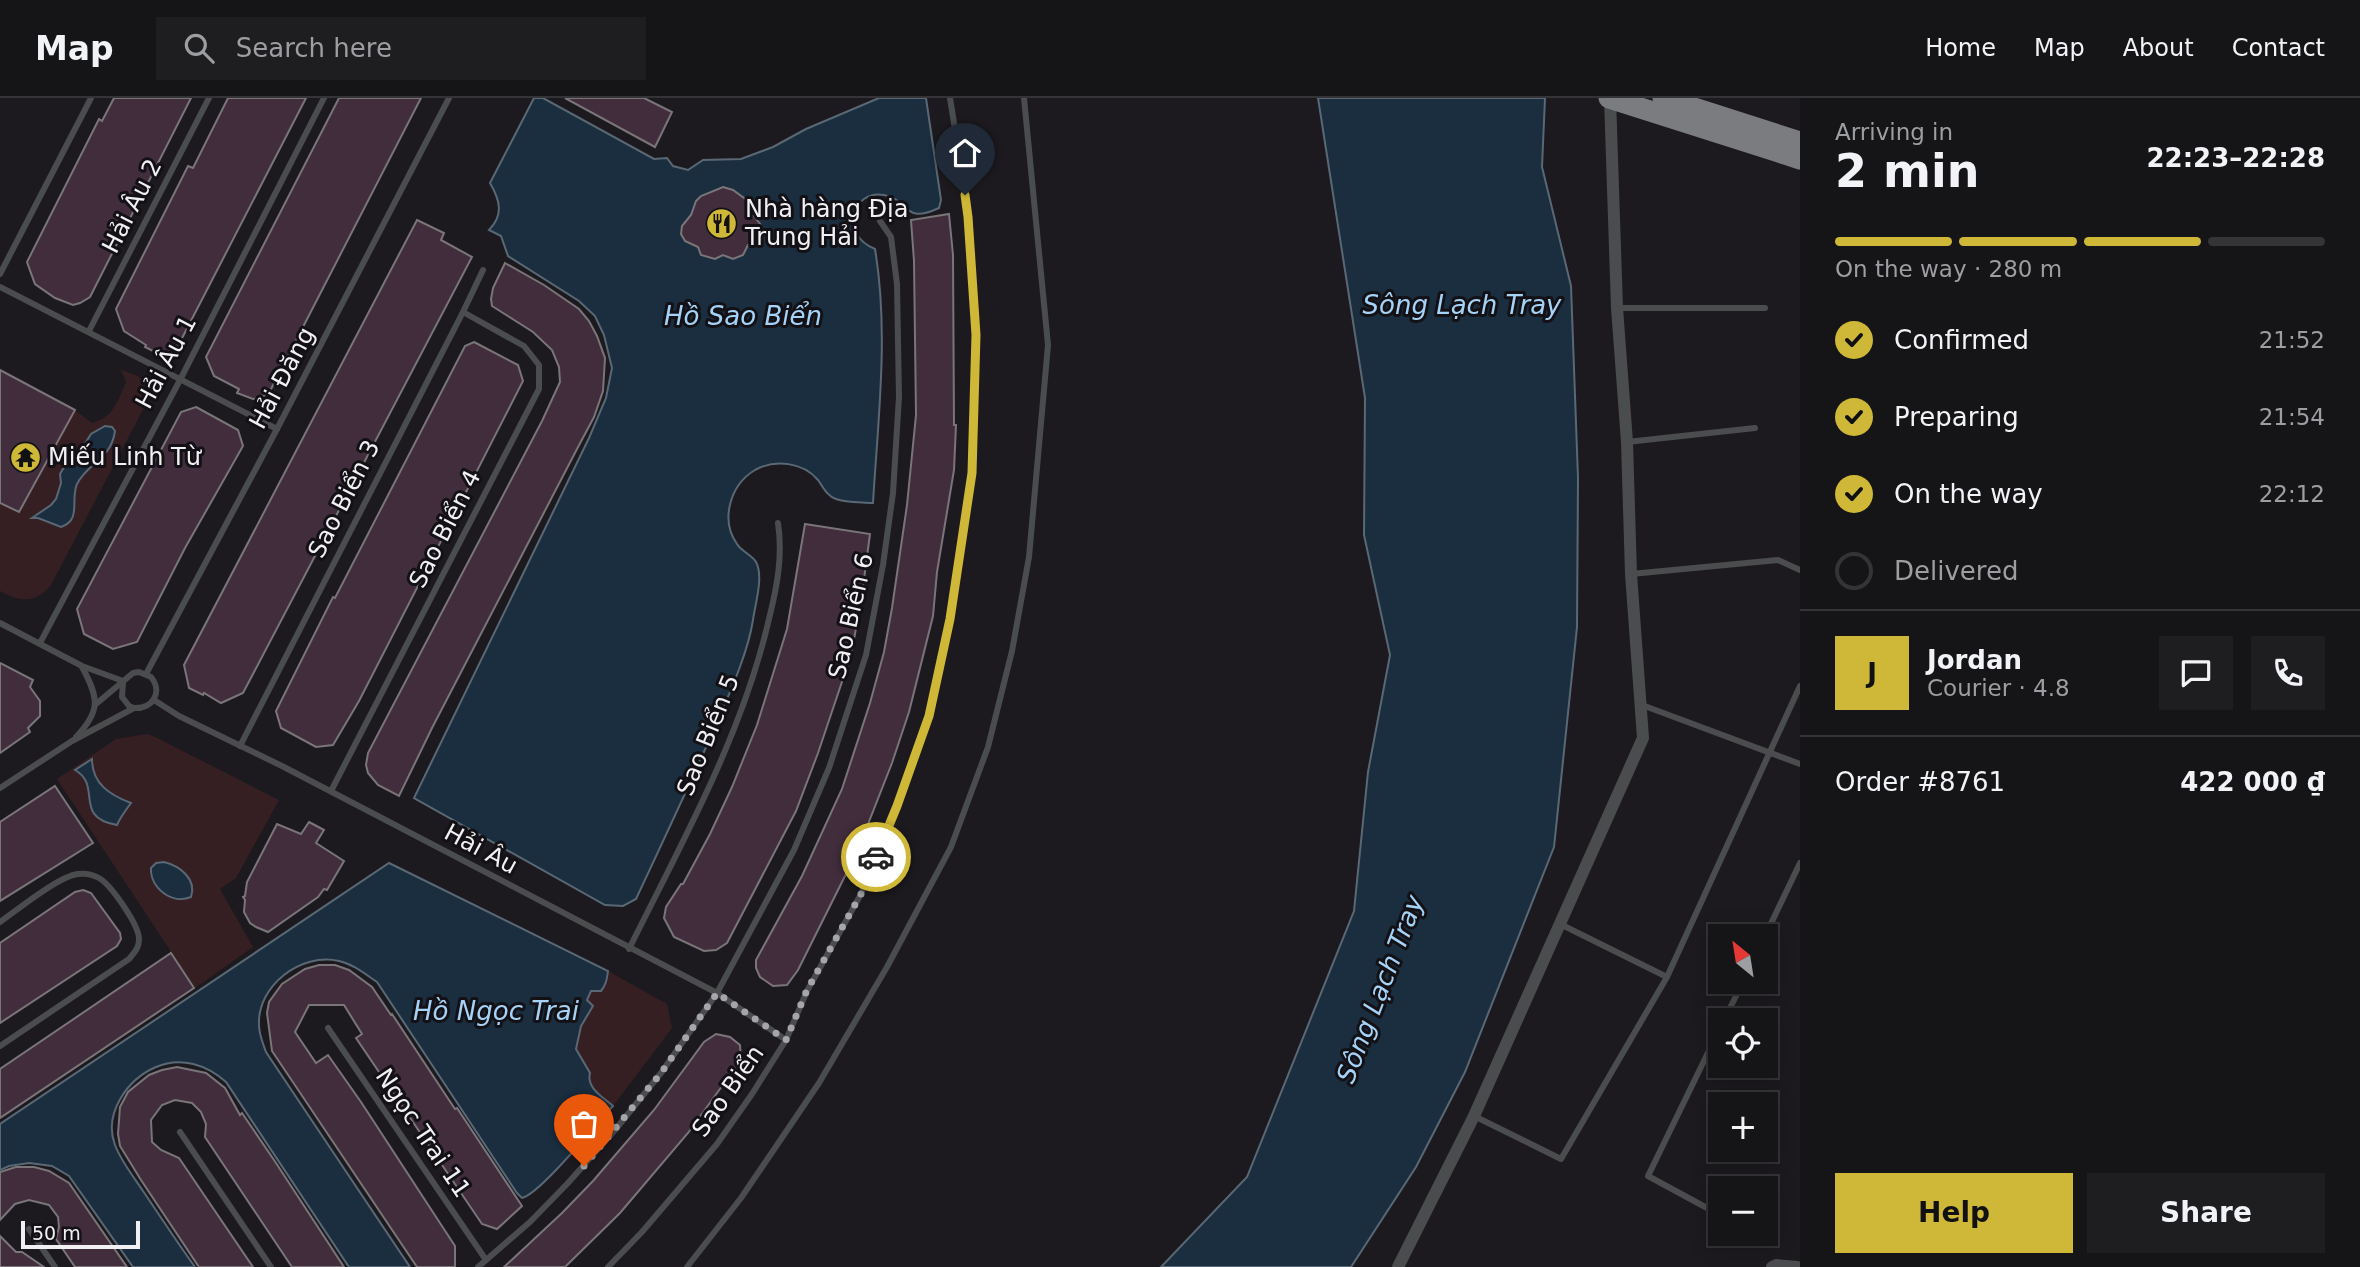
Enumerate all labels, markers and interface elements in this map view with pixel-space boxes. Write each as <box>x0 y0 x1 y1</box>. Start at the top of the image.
search box <box>156 17 646 80</box>
text: Map <box>35 29 114 68</box>
icon: search <box>180 29 218 67</box>
text: Search here <box>236 33 392 63</box>
text: Home <box>1925 34 1996 62</box>
text: Map <box>2034 34 2085 62</box>
text: About <box>2123 34 2194 62</box>
text: Contact <box>2232 34 2325 62</box>
text: Arriving in <box>1835 119 1953 145</box>
pin <box>935 123 995 195</box>
icon: home <box>946 134 984 172</box>
text: 22:23–22:28 <box>2146 143 2325 173</box>
text: 2 min <box>1835 144 1979 198</box>
street label: Hải Âu 2 <box>96 154 168 258</box>
place label: Nhà hàng Địa Trung Hải <box>744 195 908 251</box>
restaurant icon: Nhà hàng Địa Trung Hải <box>705 206 739 240</box>
text: On the way · 280 m <box>1835 256 2062 282</box>
water label: Sông Lạch Tray <box>1363 290 1562 320</box>
water label: Hồ Sao Biển <box>664 301 822 331</box>
street label: Hải Âu 1 <box>129 310 202 413</box>
icon: check <box>1835 321 1873 359</box>
street label: Hải Đăng <box>244 323 320 433</box>
text: Confirmed <box>1894 325 2029 355</box>
text: 21:52 <box>2259 327 2325 353</box>
icon: check <box>1835 398 1873 436</box>
text: Preparing <box>1894 402 2019 432</box>
text: 21:54 <box>2259 404 2325 430</box>
street label: Sao Biển 3 <box>302 436 386 562</box>
temple icon: Miếu Linh Từ <box>8 440 42 474</box>
place label: Miếu Linh Từ <box>48 443 203 471</box>
street label: Sao Biển 4 <box>403 466 487 592</box>
icon: check <box>1835 475 1873 513</box>
text: On the way <box>1894 479 2043 509</box>
text: 22:12 <box>2259 481 2325 507</box>
street label: Sao Biển 6 <box>823 550 879 682</box>
text: Delivered <box>1894 556 2018 586</box>
button: chat <box>2159 636 2233 710</box>
button: phone <box>2251 636 2325 710</box>
text: Jordan <box>1927 645 2022 675</box>
text: J <box>1867 658 1877 688</box>
street label: Sao Biển 5 <box>671 670 745 800</box>
text: Courier · 4.8 <box>1927 675 2070 701</box>
text: Order #8761 <box>1835 767 2005 797</box>
text: 422 000 ₫ <box>2180 767 2325 797</box>
street label: Hải Âu <box>440 817 523 880</box>
courier <box>841 822 911 892</box>
icon: car <box>857 838 895 876</box>
water label: Sông Lạch Tray <box>1330 890 1430 1087</box>
north arrow <box>1708 924 1778 994</box>
map controls <box>1708 924 1778 1246</box>
water label: Hồ Ngọc Trai <box>413 996 580 1026</box>
button: locate <box>1708 1008 1778 1078</box>
street label: Sao Biển <box>686 1040 770 1142</box>
street label: Ngọc Trai 11 <box>370 1063 476 1203</box>
button: + <box>1708 1092 1778 1162</box>
pin <box>554 1094 614 1166</box>
icon: bag <box>565 1105 603 1143</box>
button: Help <box>1835 1173 2073 1253</box>
button: Share <box>2087 1173 2325 1253</box>
button: − <box>1708 1176 1778 1246</box>
scale bar <box>21 1218 140 1250</box>
text: 50 m <box>32 1222 81 1244</box>

